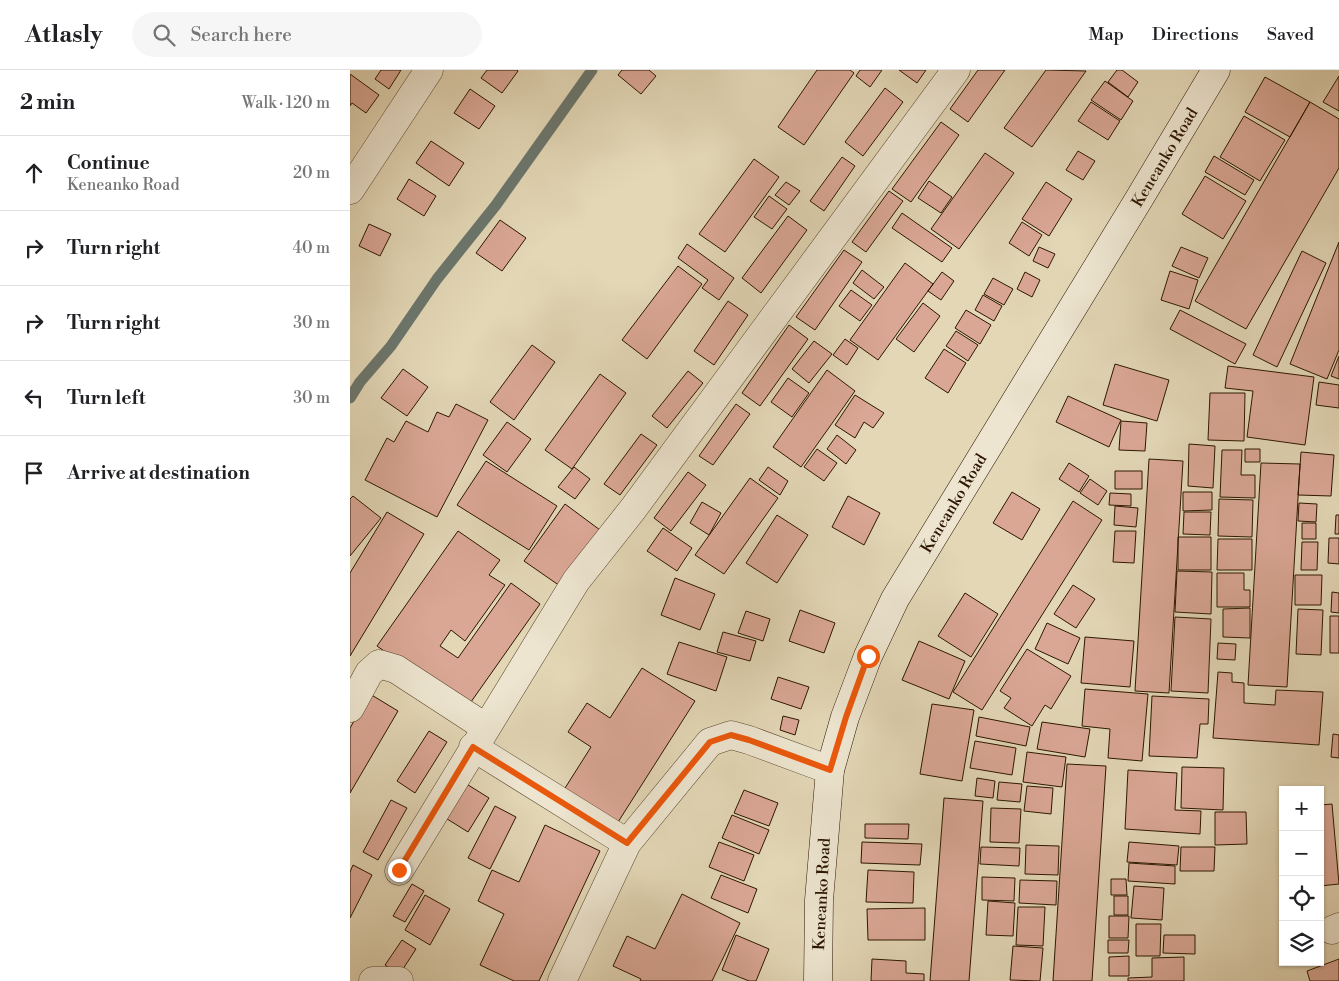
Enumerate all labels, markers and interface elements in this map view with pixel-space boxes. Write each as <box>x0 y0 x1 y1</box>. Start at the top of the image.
search box <box>132 12 482 57</box>
text: Atlasly <box>25 20 102 50</box>
icon: search <box>150 21 178 49</box>
text: Search here <box>190 23 292 47</box>
text: Map <box>1088 23 1124 46</box>
text: Directions <box>1152 23 1239 46</box>
text: Saved <box>1267 23 1314 46</box>
text: 2 min <box>20 90 75 116</box>
text: Walk · 120 m <box>242 93 330 113</box>
street label: Keneanko Road <box>1127 104 1202 211</box>
text: Continue <box>67 151 150 175</box>
icon: ahead <box>20 159 48 187</box>
text: 20 m <box>293 163 330 183</box>
text: Keneanko Road <box>67 175 179 195</box>
icon: right <box>20 234 48 262</box>
text: Turn right <box>67 236 160 260</box>
text: 40 m <box>293 238 330 258</box>
icon: right <box>20 309 48 337</box>
text: Turn right <box>67 311 160 335</box>
text: 30 m <box>293 313 330 333</box>
icon: left <box>20 384 48 412</box>
text: Turn left <box>67 386 146 410</box>
text: 30 m <box>293 388 330 408</box>
street label: Keneanko Road <box>916 450 991 557</box>
icon: arrive <box>20 459 48 487</box>
text: Arrive at destination <box>67 461 250 485</box>
route start <box>857 645 880 668</box>
map controls <box>1279 786 1324 966</box>
button: + <box>1279 786 1324 831</box>
button: − <box>1279 831 1324 876</box>
street label: Keneanko Road <box>809 837 835 951</box>
route end <box>388 859 411 882</box>
button: locate <box>1279 876 1324 921</box>
button: layers <box>1279 921 1324 966</box>

